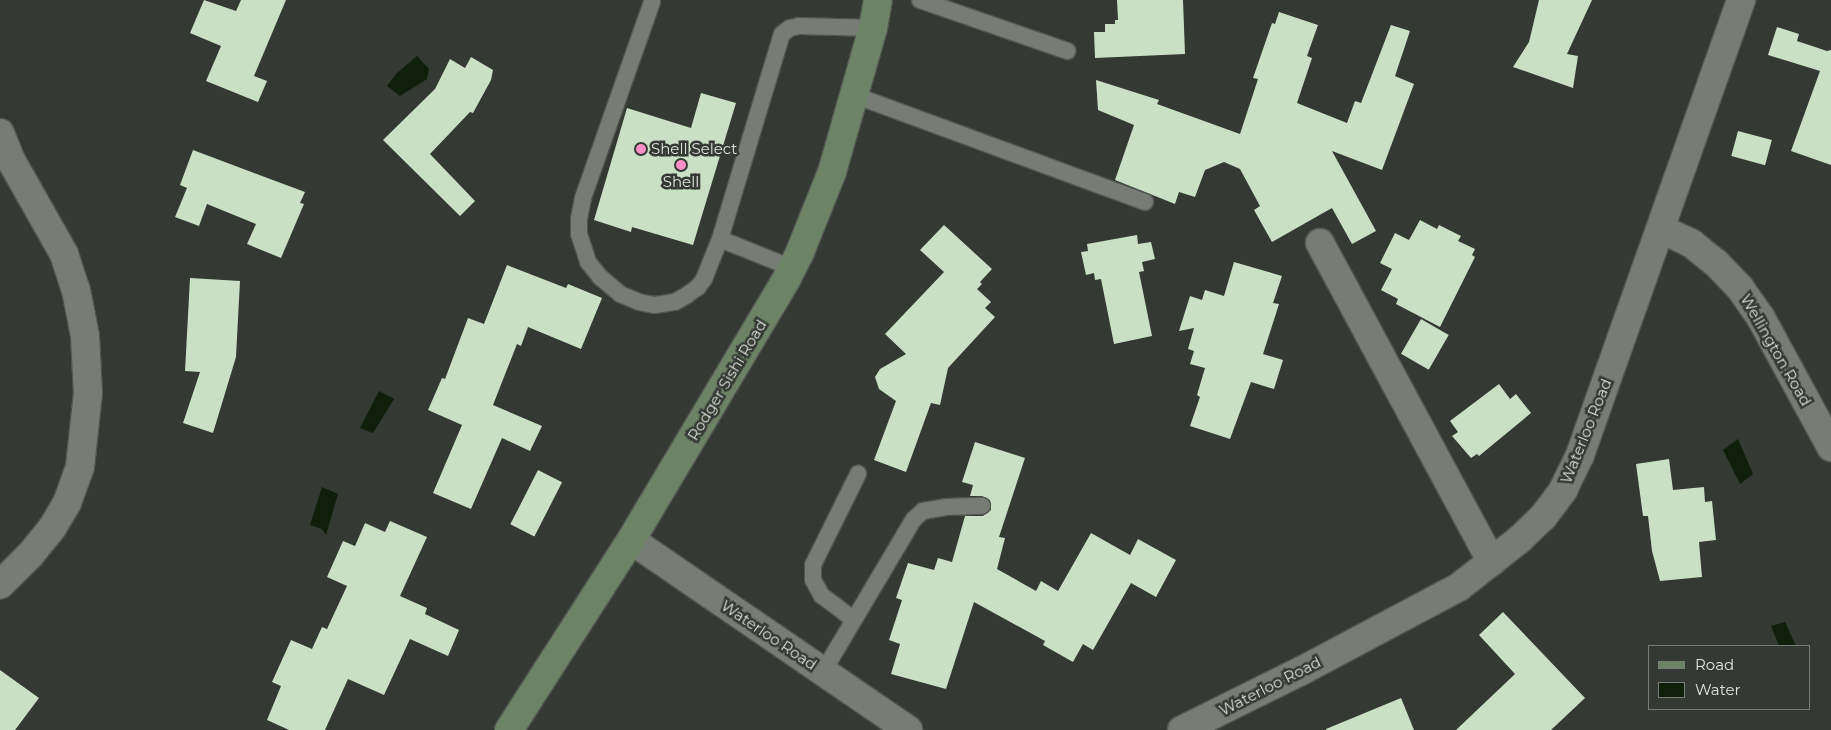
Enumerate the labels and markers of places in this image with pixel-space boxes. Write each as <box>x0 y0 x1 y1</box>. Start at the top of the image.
place label: Shell Select <box>651 140 737 158</box>
marker: Shell Select <box>635 143 647 155</box>
marker: Shell <box>675 159 687 171</box>
place label: Shell <box>663 173 699 191</box>

